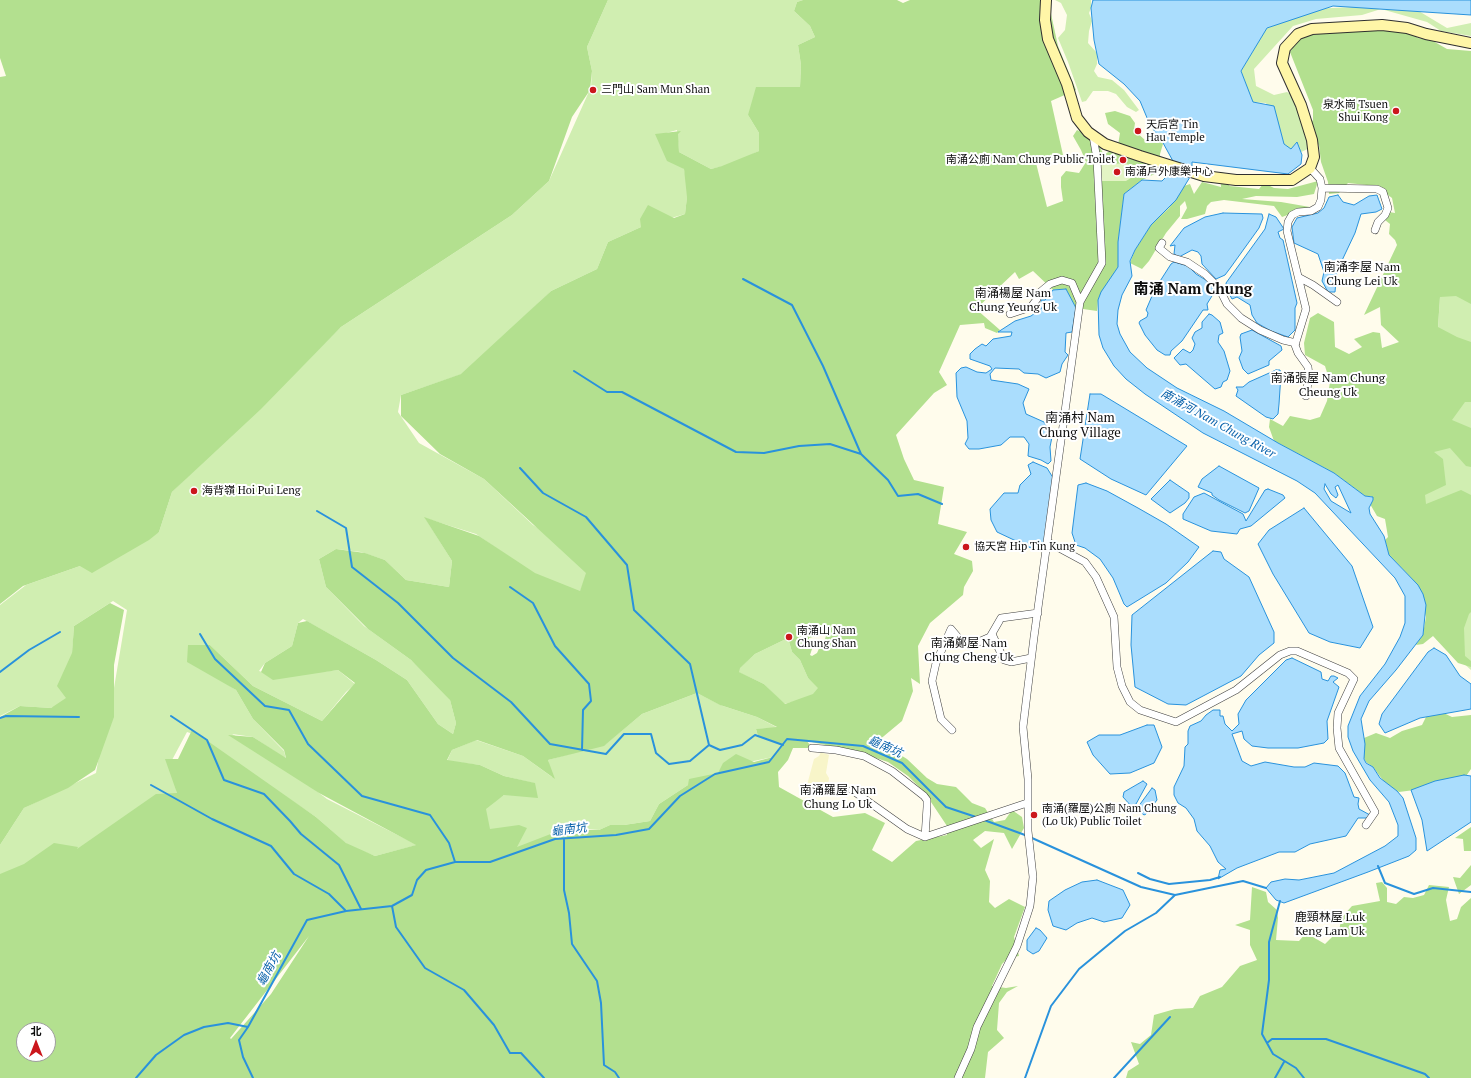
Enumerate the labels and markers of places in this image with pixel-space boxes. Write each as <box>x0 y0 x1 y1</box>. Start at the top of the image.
place label: 三門山 Sam Mun Shan <box>601 83 710 97</box>
marker: 三門山 Sam Mun Shan <box>588 85 598 95</box>
place label: 泉水崗 Tsuen Shui Kong <box>1323 98 1388 124</box>
marker: 泉水崗 Tsuen Shui Kong <box>1391 106 1401 116</box>
place label: 天后宮 Tin Hau Temple <box>1146 118 1205 144</box>
marker: 天后宮 Tin Hau Temple <box>1133 126 1143 136</box>
place label: 南涌公廁 Nam Chung Public Toilet <box>946 153 1115 167</box>
marker: 南涌公廁 Nam Chung Public Toilet <box>1118 155 1128 165</box>
place label: 南涌戶外康樂中心 <box>1125 165 1213 179</box>
marker: 南涌戶外康樂中心 <box>1112 167 1122 177</box>
place label: 海背嶺 Hoi Pui Leng <box>202 484 300 498</box>
marker: 海背嶺 Hoi Pui Leng <box>189 486 199 496</box>
place label: 協天宮 Hip Tin Kung <box>974 540 1075 554</box>
marker: 協天宮 Hip Tin Kung <box>961 542 971 552</box>
place label: 南涌山 Nam Chung Shan <box>797 624 856 650</box>
marker: 南涌山 Nam Chung Shan <box>784 632 794 642</box>
place label: 南涌(羅屋)公廁 Nam Chung (Lo Uk) Public Toilet <box>1042 802 1176 828</box>
marker: 南涌(羅屋)公廁 Nam Chung (Lo Uk) Public Toilet <box>1029 810 1039 820</box>

